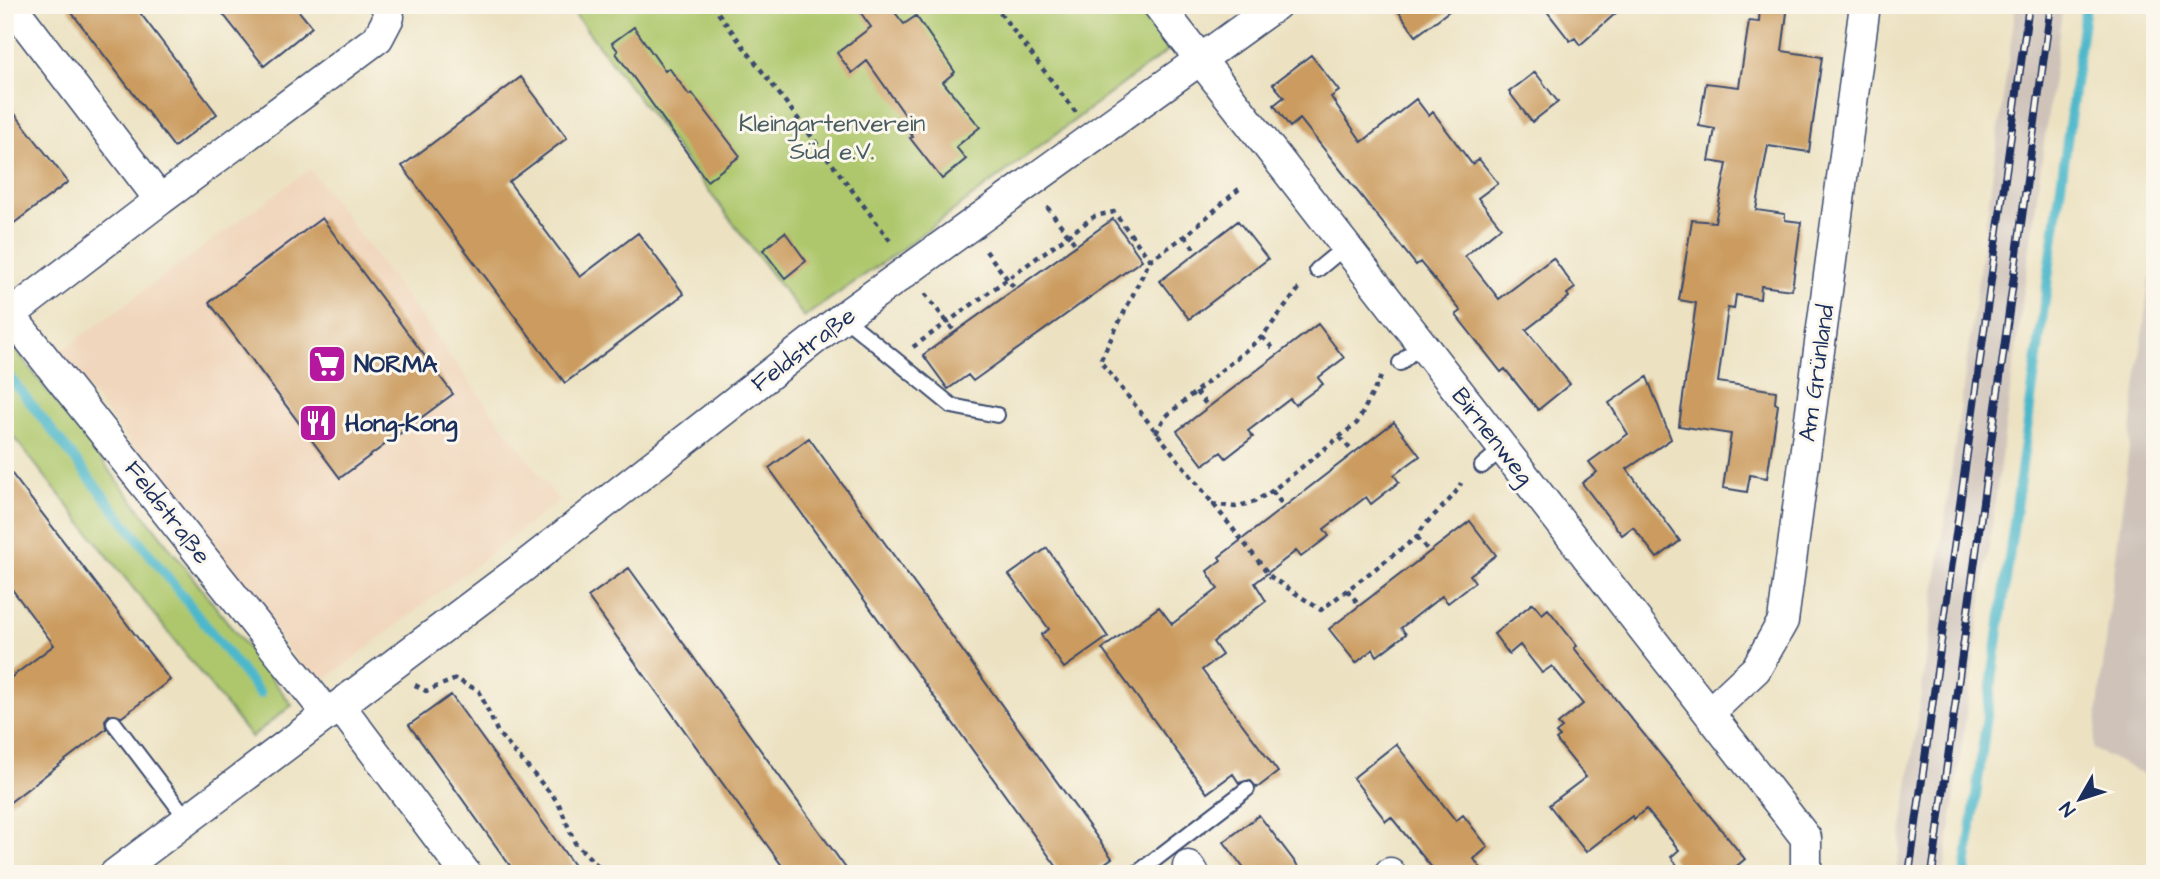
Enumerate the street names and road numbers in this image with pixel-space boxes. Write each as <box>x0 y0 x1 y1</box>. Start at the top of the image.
street label: Feldstraße <box>744 299 863 400</box>
street label: Am Grünland <box>1791 302 1843 444</box>
street label: Birnenweg <box>1442 381 1541 493</box>
street label: Feldstraße <box>116 454 218 572</box>

